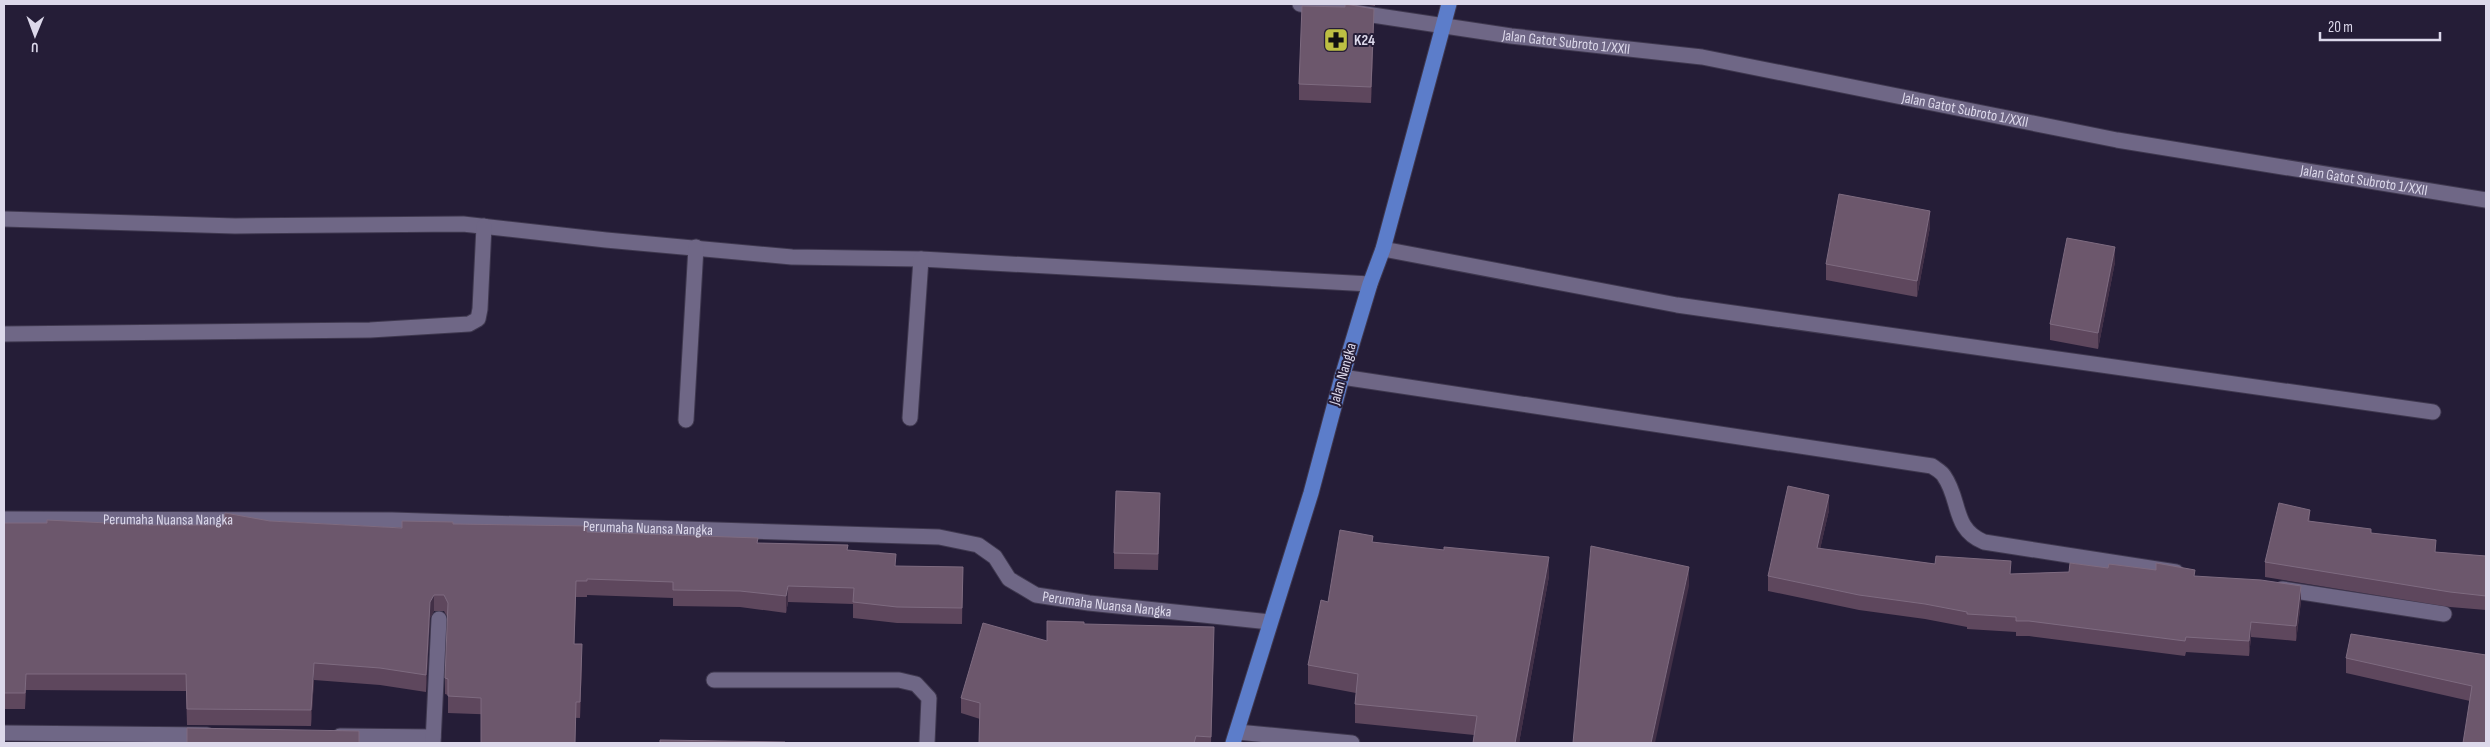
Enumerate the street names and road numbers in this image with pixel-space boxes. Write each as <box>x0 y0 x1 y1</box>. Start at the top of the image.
street label: Jalan Gatot Subroto 1/XXII <box>1500 25 1631 59</box>
street label: Jalan Gatot Subroto 1/XXII <box>1899 88 2030 132</box>
street label: Jalan Gatot Subroto 1/XXII <box>2298 160 2429 200</box>
street label: Jalan Nangka <box>1325 341 1361 408</box>
street label: Perumaha Nuansa Nangka <box>103 510 233 529</box>
street label: Perumaha Nuansa Nangka <box>583 516 713 539</box>
street label: Perumaha Nuansa Nangka <box>1041 587 1173 621</box>

